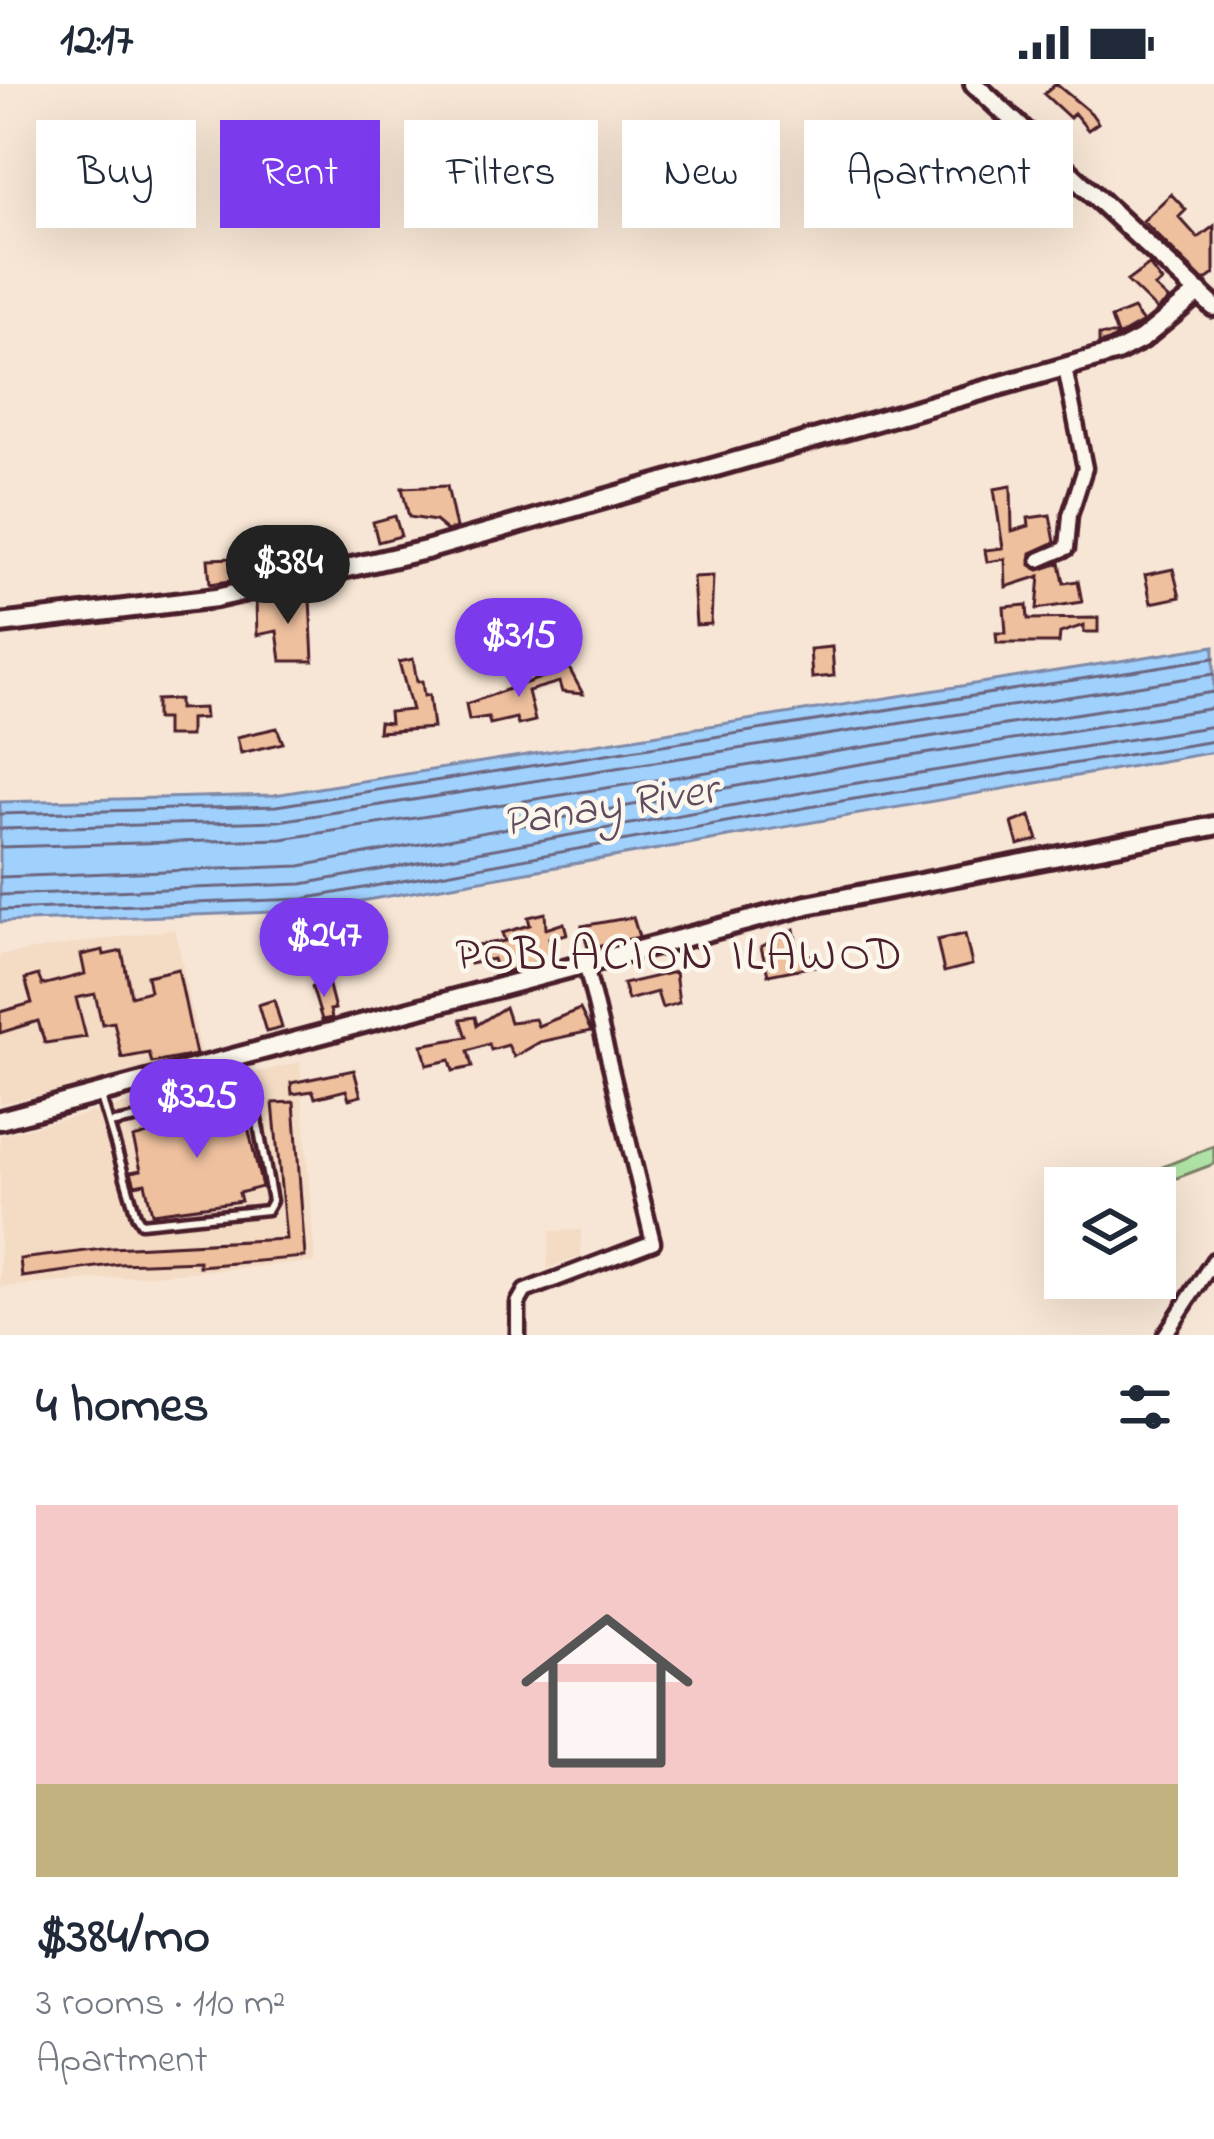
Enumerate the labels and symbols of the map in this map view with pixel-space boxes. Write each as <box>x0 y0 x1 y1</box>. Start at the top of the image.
pin: $384 <box>217 525 359 627</box>
pin: $315 <box>448 598 590 700</box>
water label: Panay River <box>498 758 727 857</box>
pin: $247 <box>253 898 395 1000</box>
district label: POBLACION ILAWOD <box>455 922 905 992</box>
pin: $325 <box>126 1059 268 1161</box>

